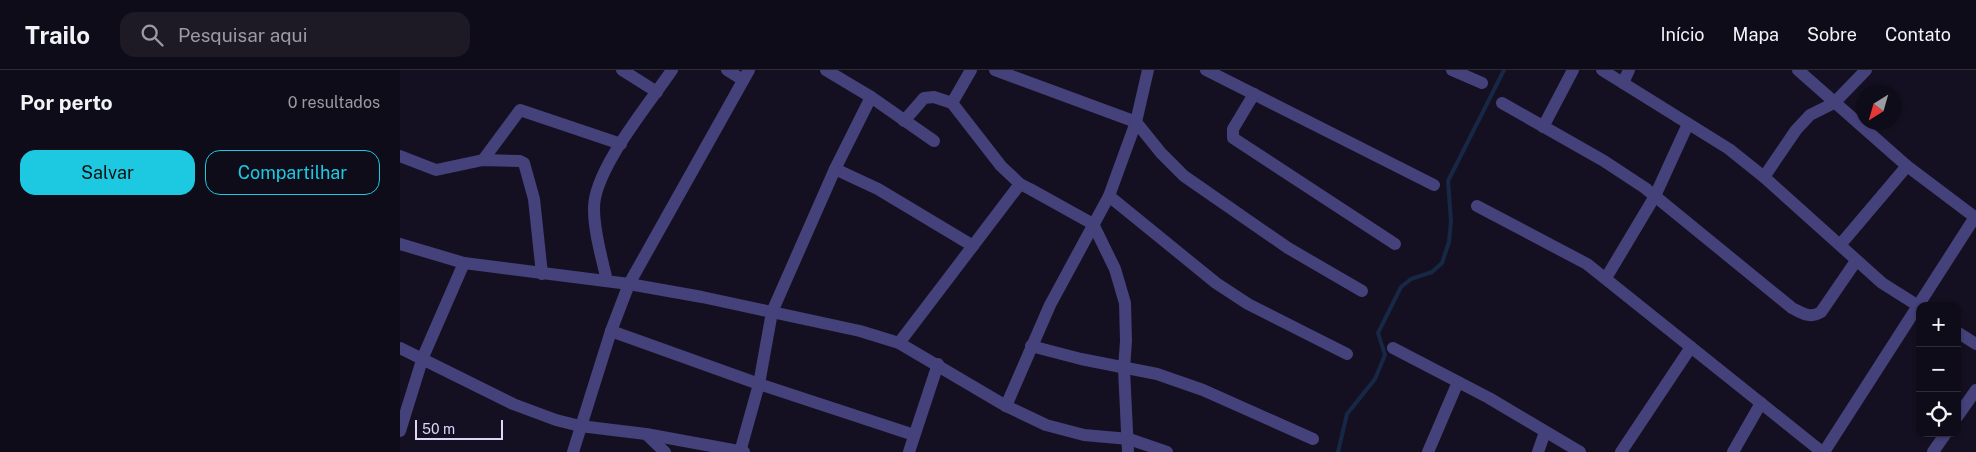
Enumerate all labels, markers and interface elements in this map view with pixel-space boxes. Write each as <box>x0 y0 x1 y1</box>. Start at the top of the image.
search box <box>120 12 470 57</box>
text: Trailo <box>25 21 90 49</box>
icon: search <box>138 21 166 49</box>
text: Pesquisar aqui <box>178 24 307 46</box>
text: Início <box>1660 24 1705 45</box>
text: Mapa <box>1733 24 1779 45</box>
text: Sobre <box>1807 24 1857 45</box>
text: Contato <box>1885 24 1951 45</box>
north arrow <box>1856 85 1901 130</box>
text: Por perto <box>20 90 113 115</box>
text: 0 resultados <box>288 93 380 112</box>
button: Salvar <box>20 150 195 195</box>
button: Compartilhar <box>205 150 380 195</box>
map controls <box>1916 302 1961 437</box>
button: + <box>1916 302 1961 347</box>
button: − <box>1916 347 1961 392</box>
button: locate <box>1916 392 1961 437</box>
scale bar <box>415 417 502 440</box>
text: 50 m <box>422 421 455 437</box>

